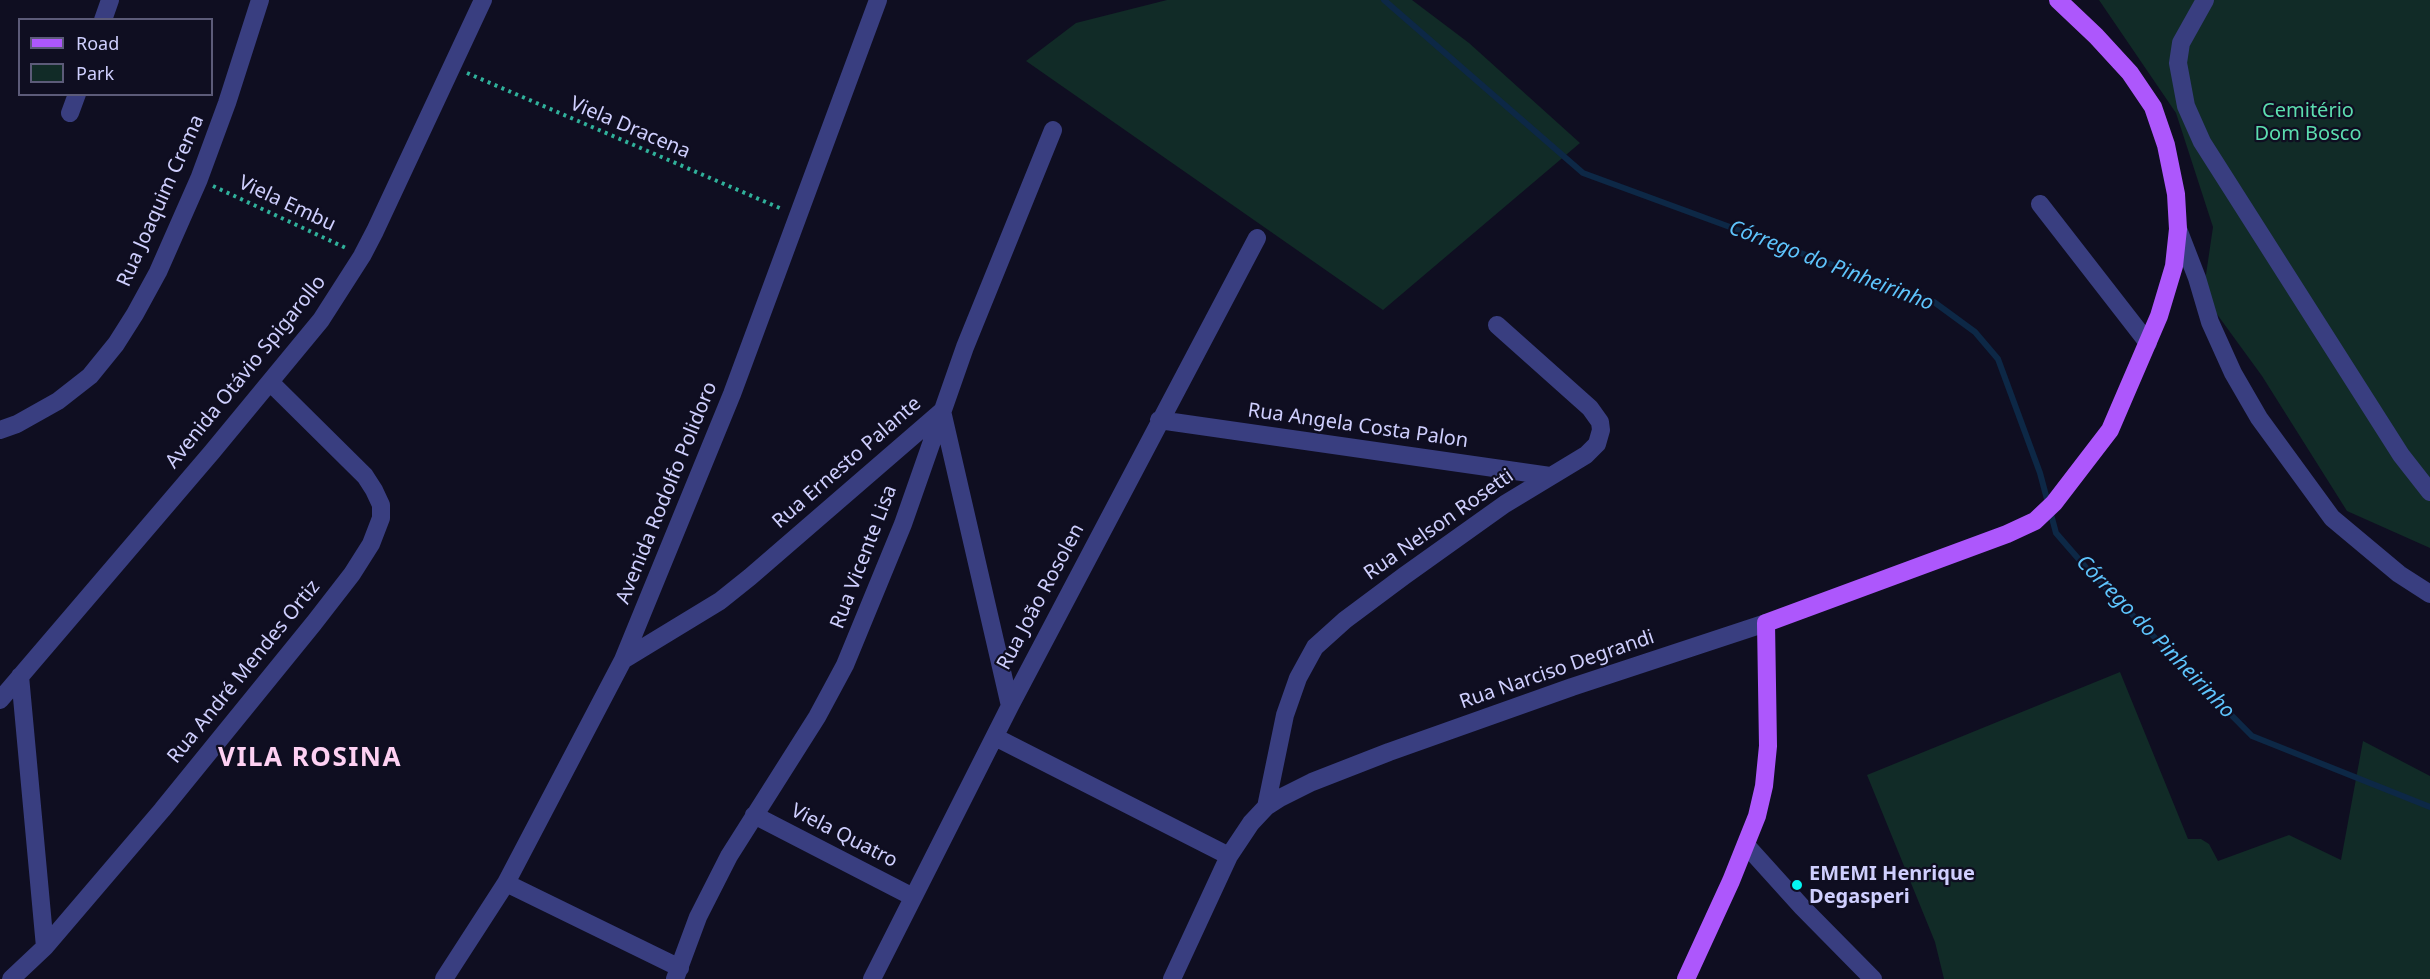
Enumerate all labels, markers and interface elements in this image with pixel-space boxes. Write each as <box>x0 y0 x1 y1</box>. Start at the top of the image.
legend <box>18 18 213 96</box>
text: Road <box>76 31 119 55</box>
text: Park <box>76 61 114 85</box>
street label: Viela Dracena <box>566 92 694 164</box>
park label: Cemitério Dom Bosco <box>2255 99 2361 146</box>
street label: Rua Joaquim Crema <box>112 111 210 291</box>
street label: Viela Embu <box>235 171 339 237</box>
water label: Córrego do Pinheirinho <box>1725 215 1937 317</box>
street label: Avenida Otávio Spigarollo <box>161 271 331 473</box>
street label: Avenida Rodolfo Polidoro <box>611 378 723 608</box>
street label: Rua Ernesto Palante <box>768 392 926 534</box>
street label: Rua Angela Costa Palon <box>1246 399 1470 453</box>
street label: Rua Nelson Rosetti <box>1360 464 1518 586</box>
street label: Rua Vicente Lisa <box>826 482 902 632</box>
street label: Rua João Rosolen <box>992 520 1090 674</box>
water label: Córrego do Pinheirinho <box>2070 550 2240 724</box>
street label: Rua André Mendes Ortiz <box>163 576 325 768</box>
street label: Rua Narciso Degrandi <box>1457 625 1657 715</box>
district label: VILA ROSINA <box>218 743 402 775</box>
street label: Viela Quatro <box>787 799 901 873</box>
place label: EMEMI Henrique Degasperi <box>1809 862 1975 909</box>
marker: EMEMI Henrique Degasperi <box>1790 878 1804 892</box>

